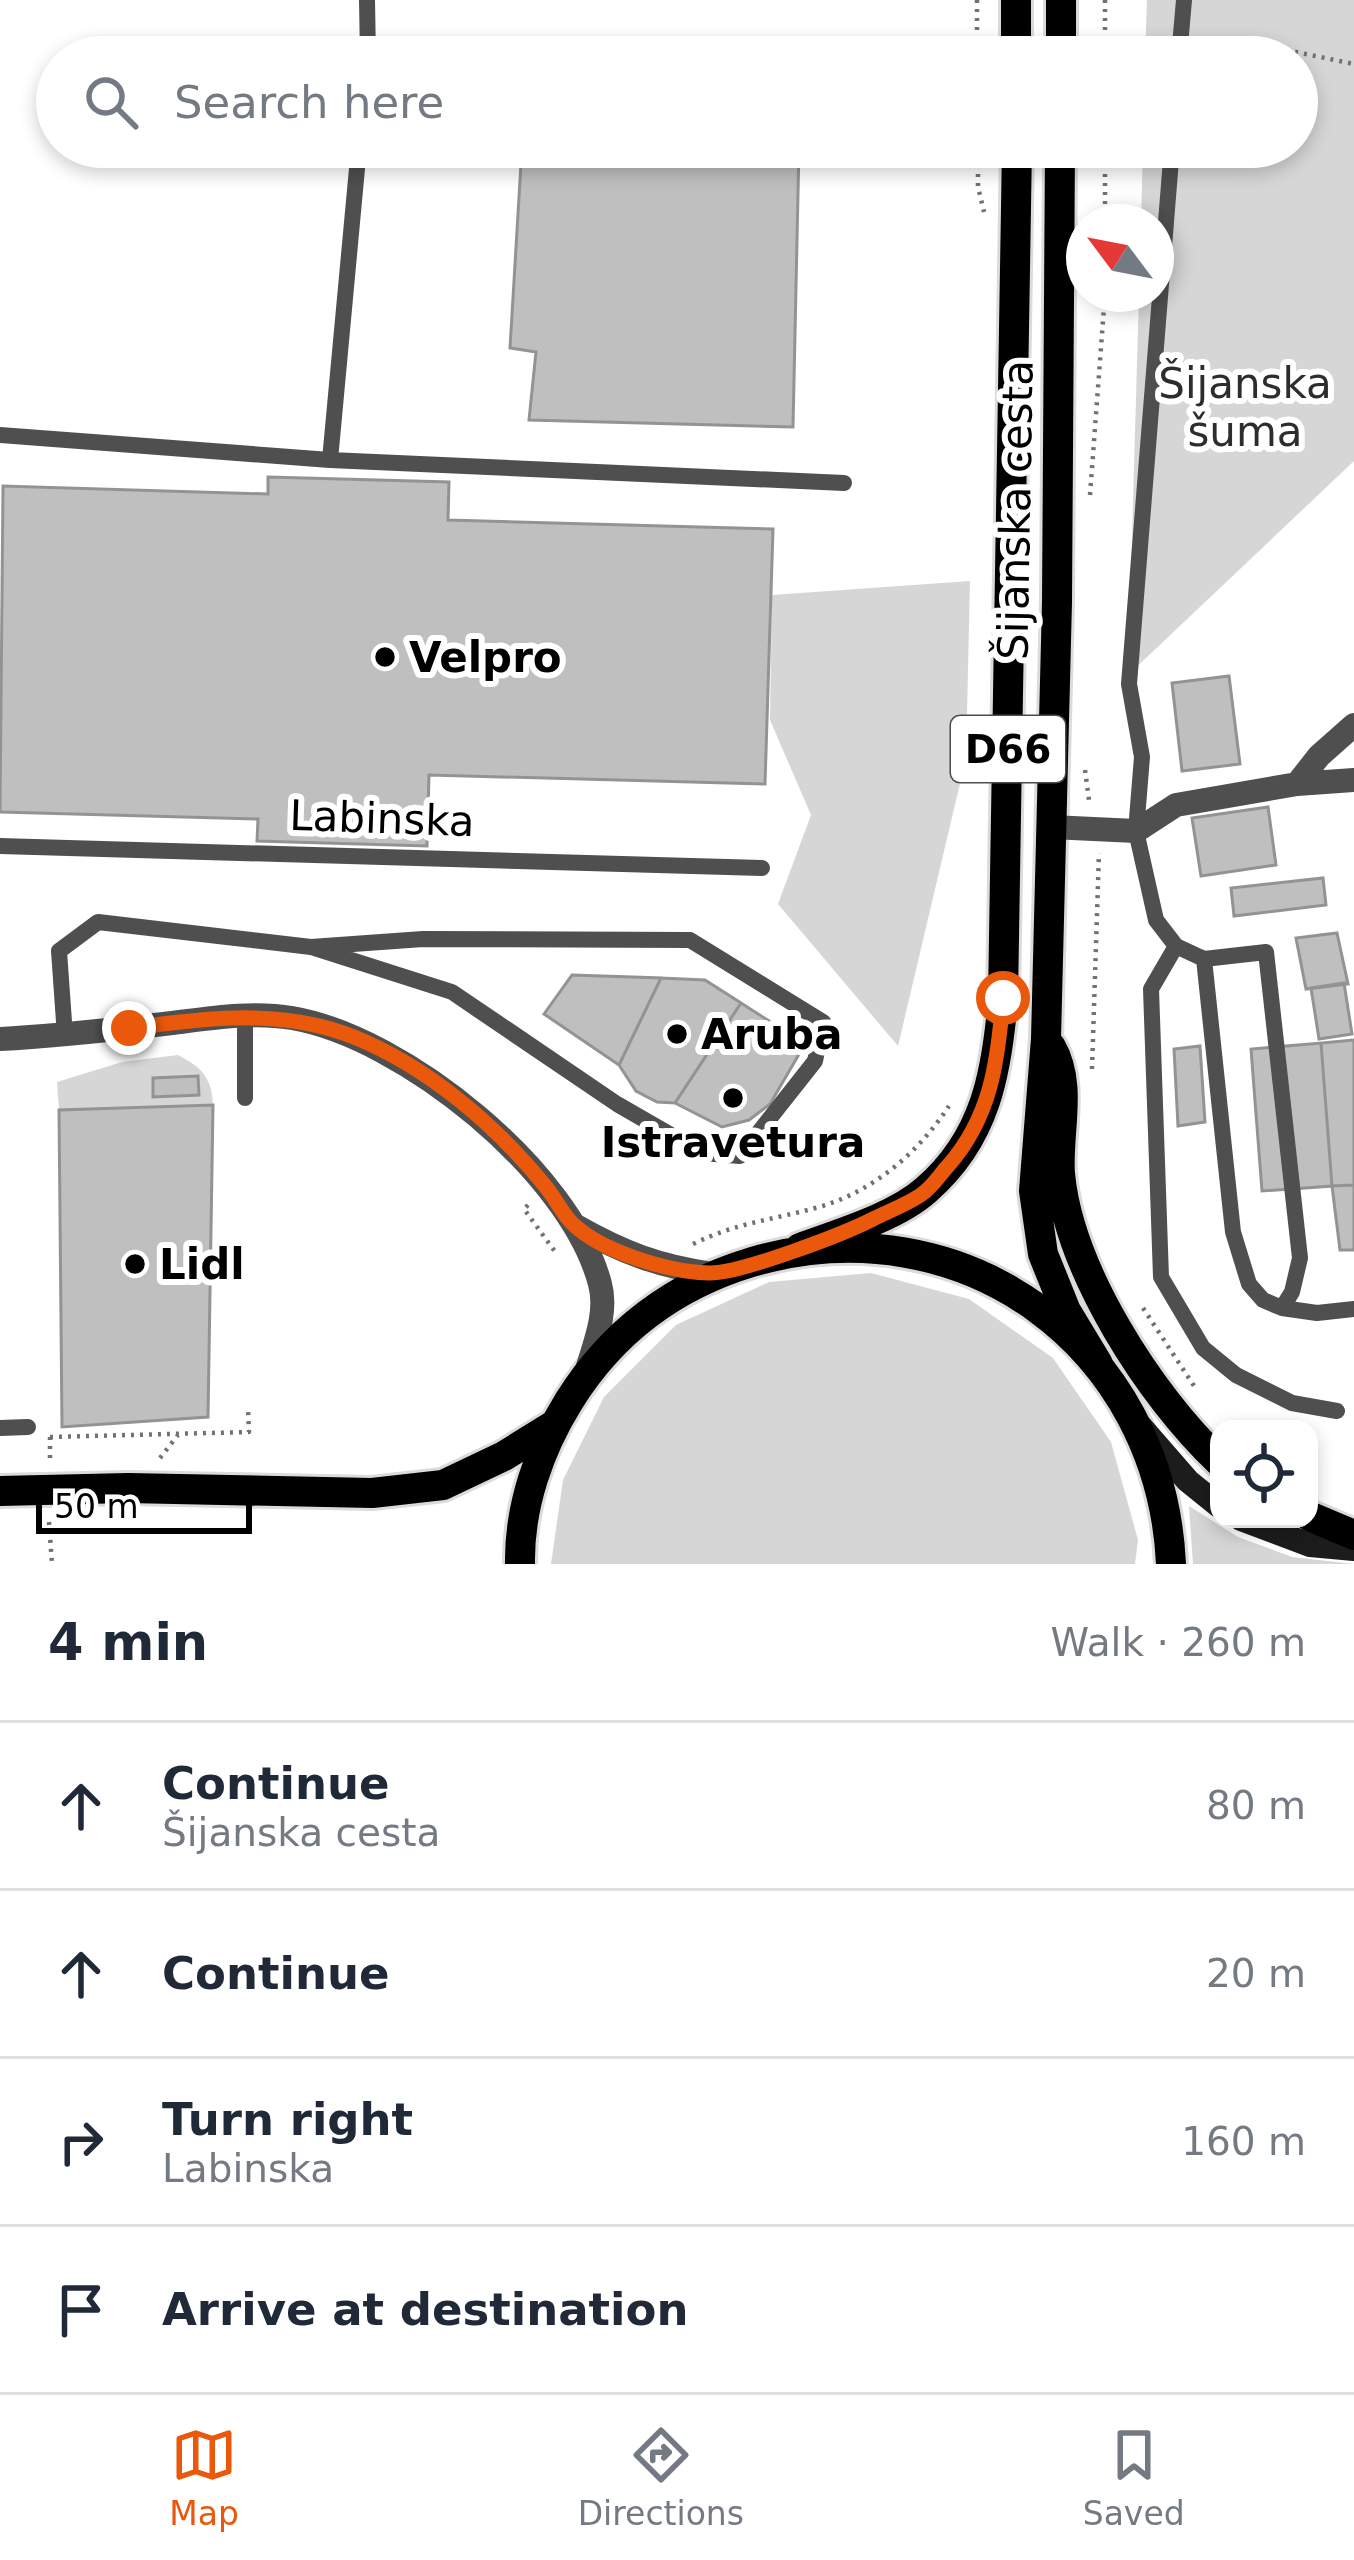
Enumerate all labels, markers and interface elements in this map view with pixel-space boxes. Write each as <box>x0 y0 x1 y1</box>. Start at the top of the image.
search box <box>36 36 1318 168</box>
icon: search <box>78 69 144 135</box>
text: Search here <box>174 76 444 129</box>
north arrow <box>1066 204 1174 312</box>
park label: Šijanska šuma <box>1158 358 1332 456</box>
street label: Šijanska cesta <box>987 360 1043 660</box>
place label: Velpro <box>409 633 562 682</box>
marker: Velpro <box>372 644 398 670</box>
road number: D66 <box>951 716 1065 782</box>
street label: Labinska <box>289 791 475 846</box>
route start <box>976 971 1030 1025</box>
route end <box>102 1001 156 1055</box>
place label: Aruba <box>701 1010 843 1059</box>
marker: Aruba <box>664 1021 690 1047</box>
marker: Istravetura <box>720 1085 746 1111</box>
place label: Istravetura <box>601 1118 865 1167</box>
place label: Lidl <box>159 1240 245 1289</box>
marker: Lidl <box>122 1251 148 1277</box>
map controls <box>1210 1420 1318 1528</box>
button: locate <box>1210 1420 1318 1528</box>
scale bar <box>36 1480 252 1533</box>
text: 50 m <box>54 1487 139 1526</box>
text: 4 min <box>48 1613 208 1672</box>
text: Walk · 260 m <box>1051 1620 1306 1665</box>
text: Continue <box>162 1757 390 1810</box>
icon: ahead <box>48 1773 114 1839</box>
text: 80 m <box>1206 1783 1306 1828</box>
text: Šijanska cesta <box>162 1810 441 1855</box>
icon: ahead <box>48 1941 114 2007</box>
text: Continue <box>162 1947 390 2000</box>
text: 20 m <box>1206 1951 1306 1996</box>
text: Turn right <box>162 2093 413 2146</box>
icon: right <box>48 2109 114 2175</box>
text: 160 m <box>1181 2119 1306 2164</box>
text: Labinska <box>162 2146 334 2191</box>
icon: arrive <box>48 2277 114 2343</box>
text: Arrive at destination <box>162 2283 688 2336</box>
tab: Map <box>169 2422 239 2533</box>
tab: Directions <box>578 2422 744 2533</box>
tab: Saved <box>1083 2422 1185 2533</box>

